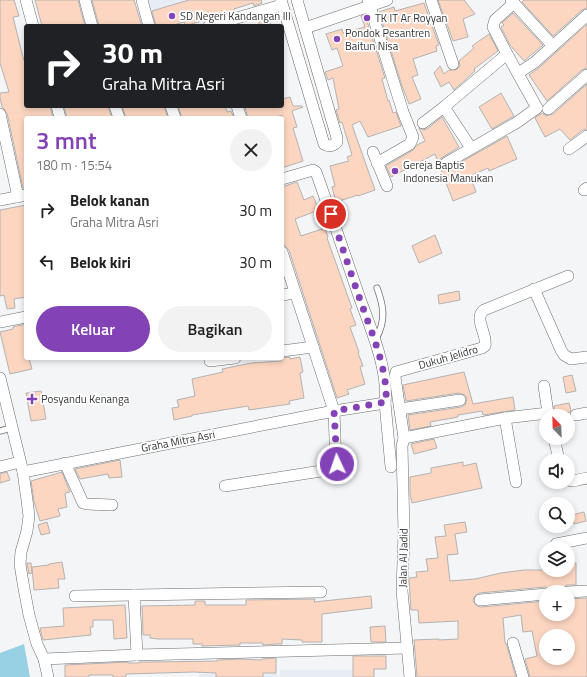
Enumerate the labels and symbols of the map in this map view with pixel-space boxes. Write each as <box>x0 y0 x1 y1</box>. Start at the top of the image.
place label: SD Negeri Kandangan III <box>180 8 291 24</box>
place label: TK IT Ar Royyan <box>375 10 448 26</box>
marker: SD Negeri Kandangan III <box>167 11 177 21</box>
marker: TK IT Ar Royyan <box>362 13 372 23</box>
place label: Pondok Pesantren Baitun Nisa <box>345 25 430 54</box>
marker: Pondok Pesantren Baitun Nisa <box>332 34 342 44</box>
place label: Gereja Baptis Indonesia Manukan <box>403 157 493 186</box>
marker: Gereja Baptis Indonesia Manukan <box>390 166 400 176</box>
pin <box>314 197 348 231</box>
street label: Dukuh Jelidro <box>416 341 480 373</box>
place label: Posyandu Kenanga <box>41 391 130 407</box>
marker: Posyandu Kenanga <box>26 393 38 405</box>
north arrow <box>539 409 575 445</box>
street label: Graha Mitra Asri <box>140 426 216 456</box>
position arrow <box>316 443 358 485</box>
street label: Jalan Al Jadid <box>394 528 412 588</box>

